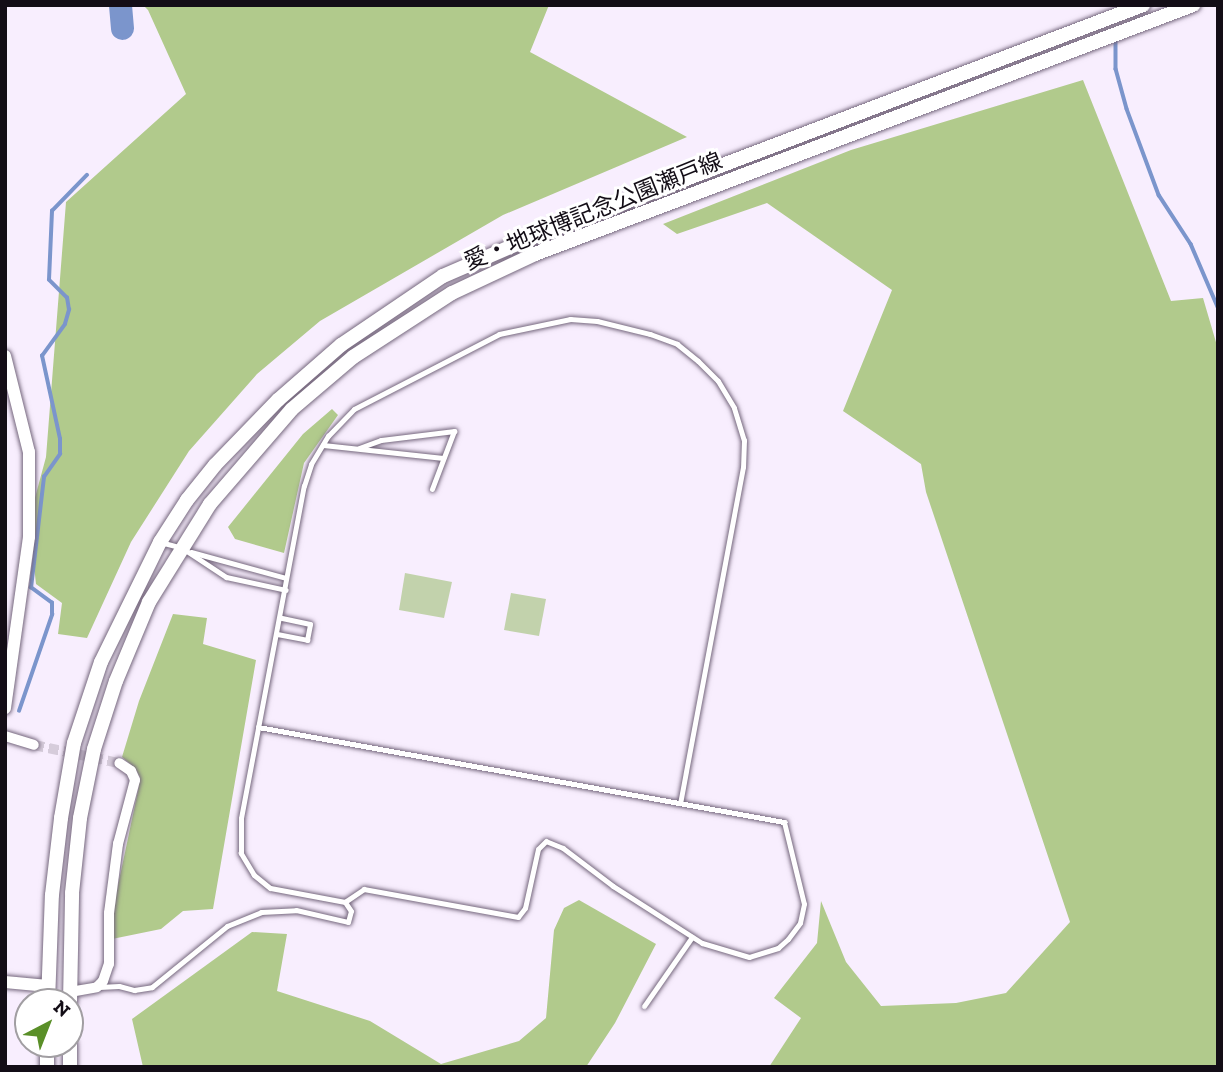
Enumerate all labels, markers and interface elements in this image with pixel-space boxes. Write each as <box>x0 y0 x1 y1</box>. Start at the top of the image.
street label: 愛・地球博記念公園瀬戸線 <box>460 147 726 275</box>
north arrow <box>14 988 84 1058</box>
text: N <box>49 995 75 1022</box>

